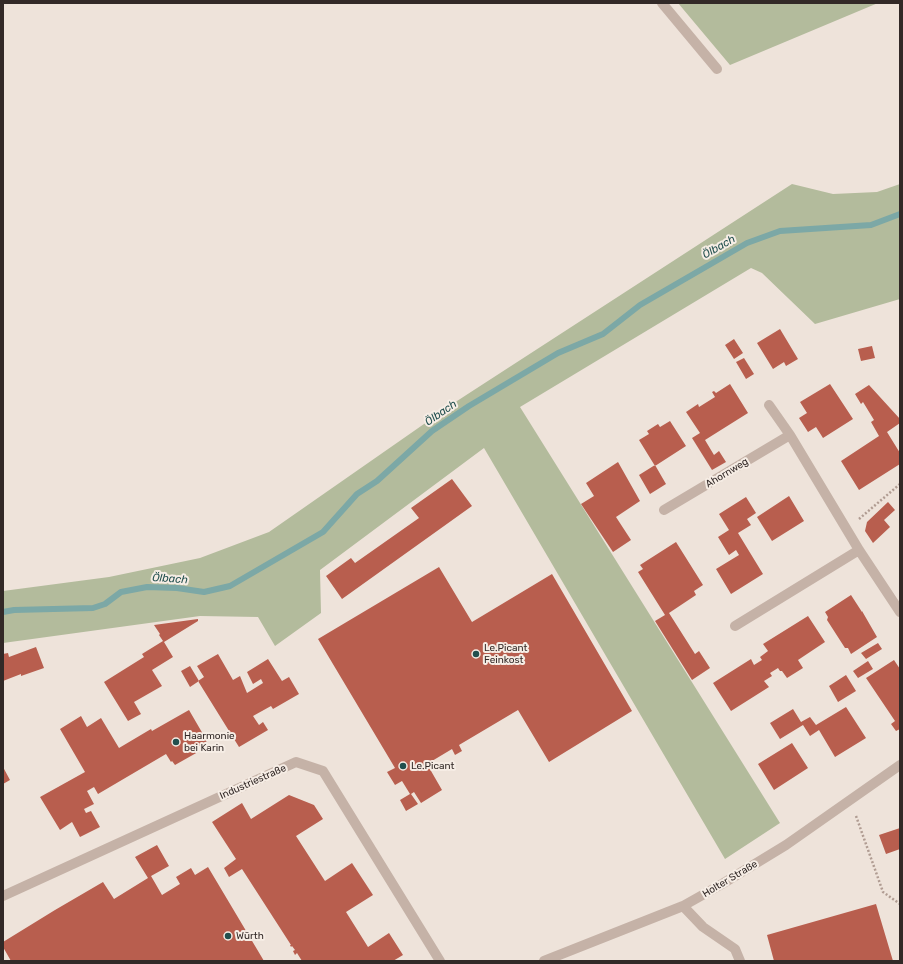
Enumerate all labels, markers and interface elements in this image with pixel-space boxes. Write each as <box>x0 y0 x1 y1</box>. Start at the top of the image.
water label: Ölbach <box>700 232 738 262</box>
water label: Ölbach <box>423 397 459 429</box>
street label: Ahornweg <box>703 456 751 490</box>
water label: Ölbach <box>152 571 188 587</box>
place label: Le.Picant Feinkost <box>484 642 527 666</box>
marker: Le.Picant Feinkost <box>471 649 481 659</box>
place label: Haarmonie bei Karin <box>184 730 235 754</box>
marker: Haarmonie bei Karin <box>171 737 181 747</box>
place label: Le.Picant <box>411 760 454 772</box>
marker: Le.Picant <box>398 761 408 771</box>
street label: Industriestraße <box>218 762 288 802</box>
street label: Holter Straße <box>700 858 760 900</box>
place label: Würth <box>236 930 264 942</box>
marker: Würth <box>223 931 233 941</box>

